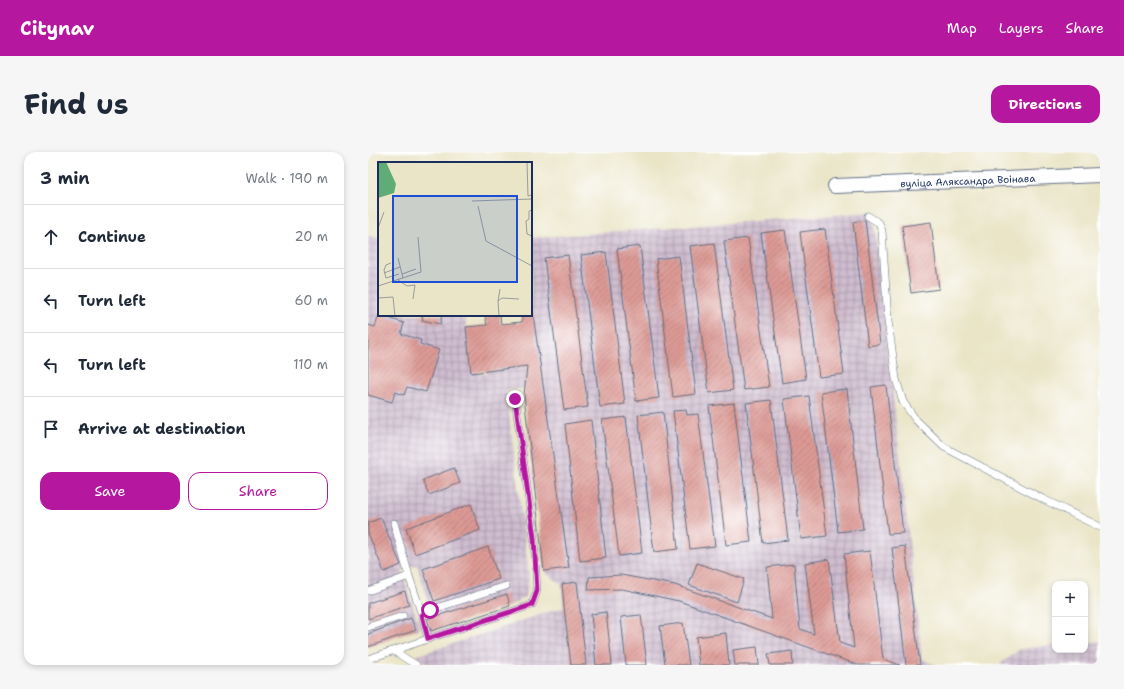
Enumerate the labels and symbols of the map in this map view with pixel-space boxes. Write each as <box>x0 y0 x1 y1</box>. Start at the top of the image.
inset map <box>378 162 532 316</box>
street label: вуліца Аляксандра Воінава <box>900 171 1036 190</box>
route end <box>506 390 524 408</box>
route start <box>421 601 439 619</box>

